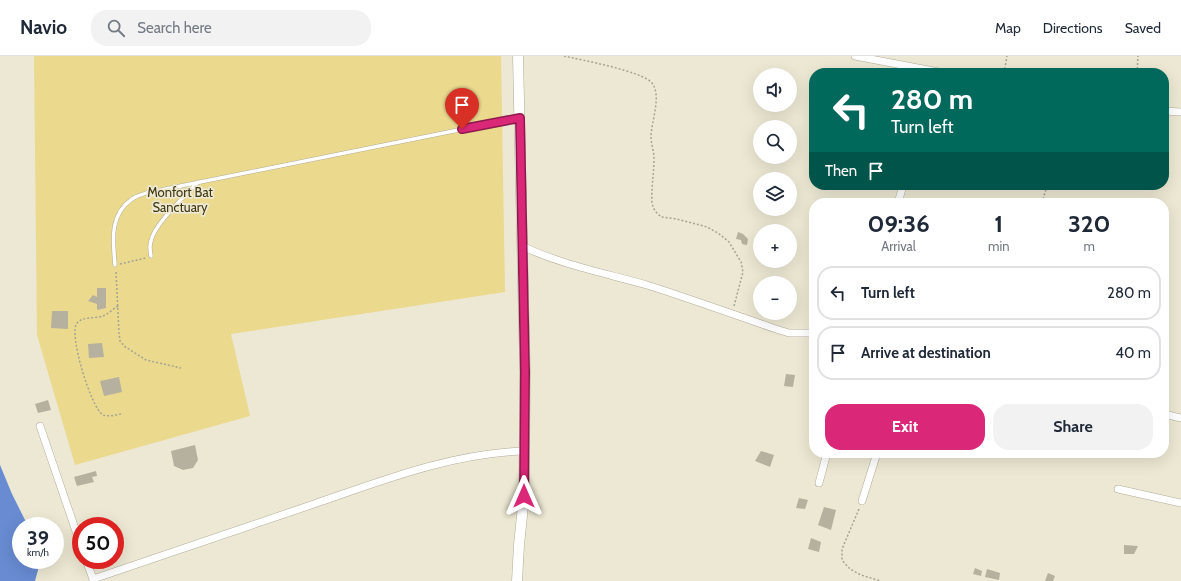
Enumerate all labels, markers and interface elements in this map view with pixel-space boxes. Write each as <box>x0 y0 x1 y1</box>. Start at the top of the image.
search box <box>91 10 371 46</box>
text: Navio <box>20 16 67 39</box>
icon: search <box>105 17 127 39</box>
text: Search here <box>137 19 212 37</box>
text: Map <box>995 19 1021 37</box>
text: Directions <box>1043 19 1103 37</box>
text: Saved <box>1125 19 1161 37</box>
map controls <box>753 68 797 320</box>
button: sound <box>753 68 797 112</box>
text: 280 m <box>891 82 973 116</box>
icon: left <box>825 84 877 136</box>
pin <box>445 88 479 129</box>
icon: arrive <box>451 94 473 116</box>
text: Turn left <box>891 116 954 138</box>
button: search <box>753 120 797 164</box>
icon: arrive <box>865 160 887 182</box>
text: Then <box>825 162 857 180</box>
button: layers <box>753 172 797 216</box>
park label: Monfort Bat Sanctuary <box>147 184 213 215</box>
text: 09:36 <box>867 209 930 238</box>
text: 1 <box>994 209 1003 238</box>
text: 320 <box>1068 209 1111 238</box>
button: + <box>753 224 797 268</box>
text: Arrival <box>881 238 916 254</box>
text: min <box>988 238 1010 254</box>
text: m <box>1084 238 1095 254</box>
button: − <box>753 276 797 320</box>
icon: left <box>827 282 849 304</box>
text: Turn left <box>861 284 915 302</box>
text: 280 m <box>1107 284 1151 302</box>
icon: arrive <box>827 342 849 364</box>
text: Arrive at destination <box>861 344 991 362</box>
text: 40 m <box>1115 344 1151 362</box>
button: Exit <box>825 404 985 450</box>
button: Share <box>993 404 1153 450</box>
position arrow <box>503 475 545 517</box>
speed limit sign: 50 <box>72 517 124 569</box>
text: 39 <box>27 526 49 550</box>
text: km/h <box>27 546 49 559</box>

